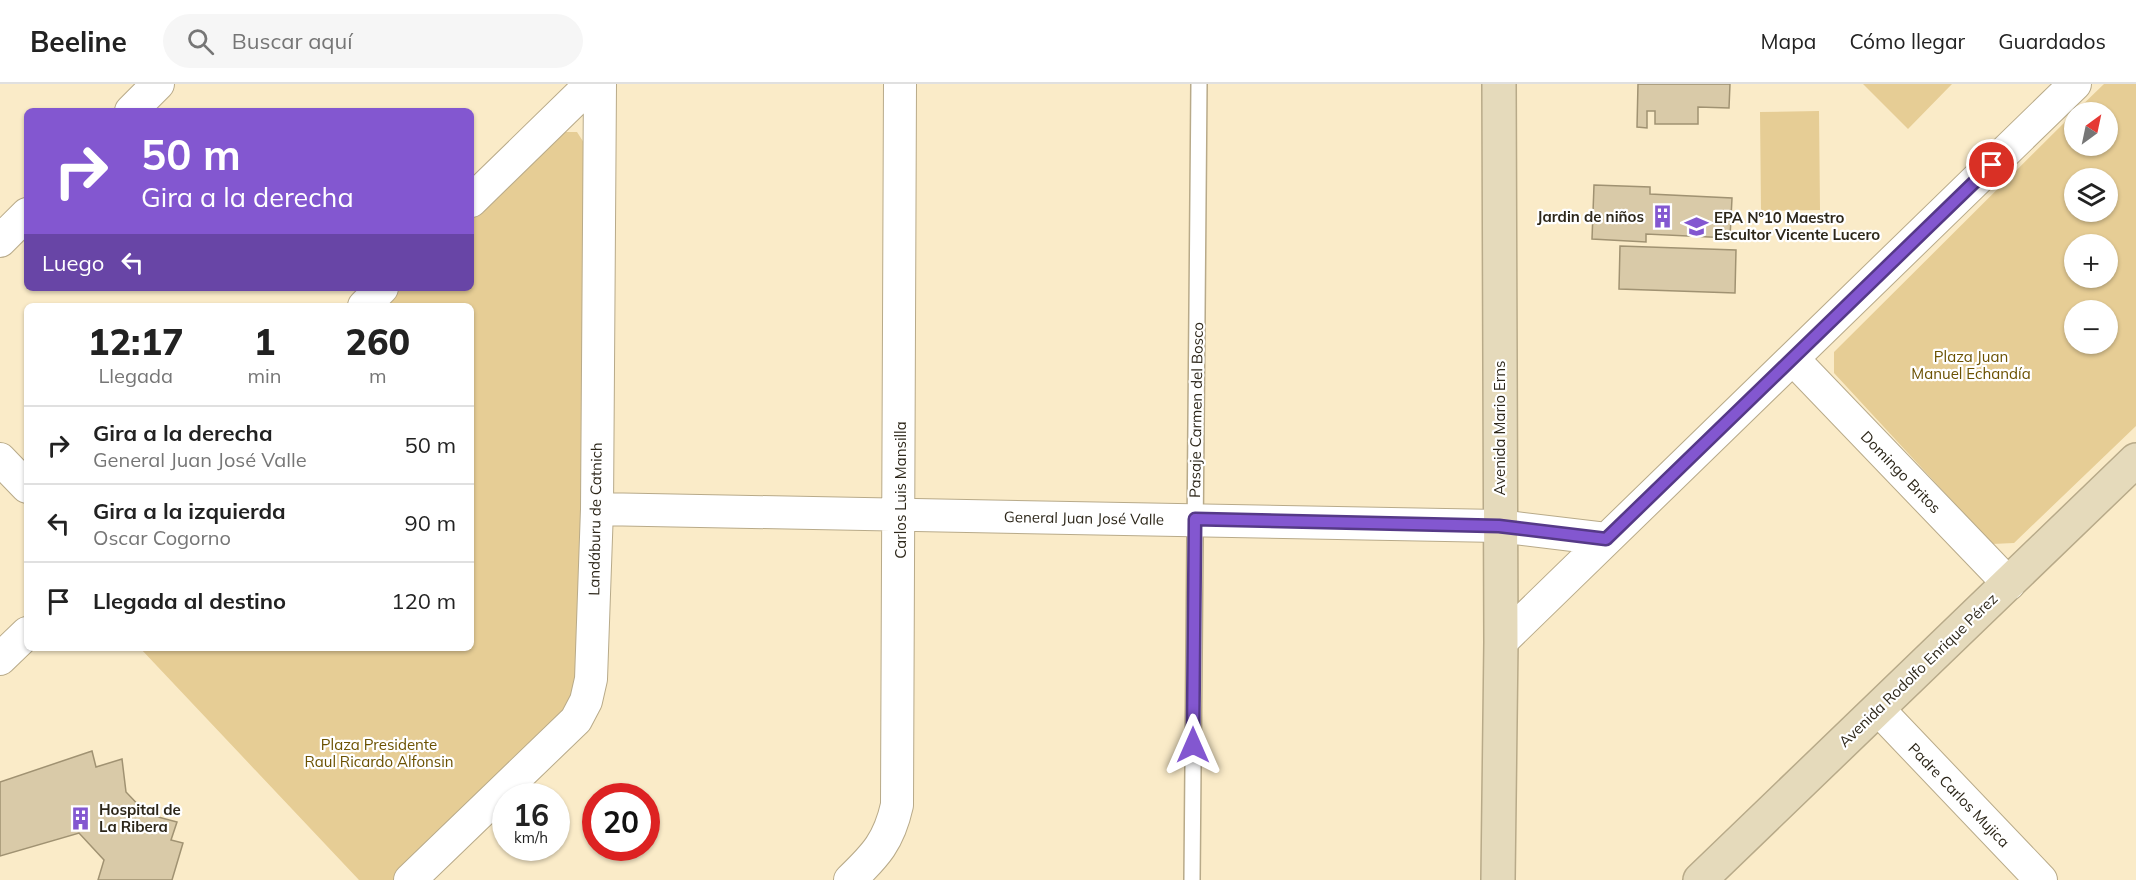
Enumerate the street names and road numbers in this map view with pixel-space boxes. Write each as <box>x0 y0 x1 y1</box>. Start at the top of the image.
street label: Pasaje Carmen del Bosco <box>1185 322 1207 498</box>
street label: Avenida Mario Erns <box>1490 361 1509 495</box>
street label: Carlos Luis Mansilla <box>891 421 910 559</box>
street label: Domingo Britos <box>1857 427 1945 517</box>
street label: Landáburu de Catnich <box>584 442 606 596</box>
street label: General Juan José Valle <box>1004 507 1164 529</box>
street label: Avenida Rodolfo Enrique Pérez <box>1835 589 2001 751</box>
street label: Padre Carlos Mujica <box>1904 739 2014 851</box>

